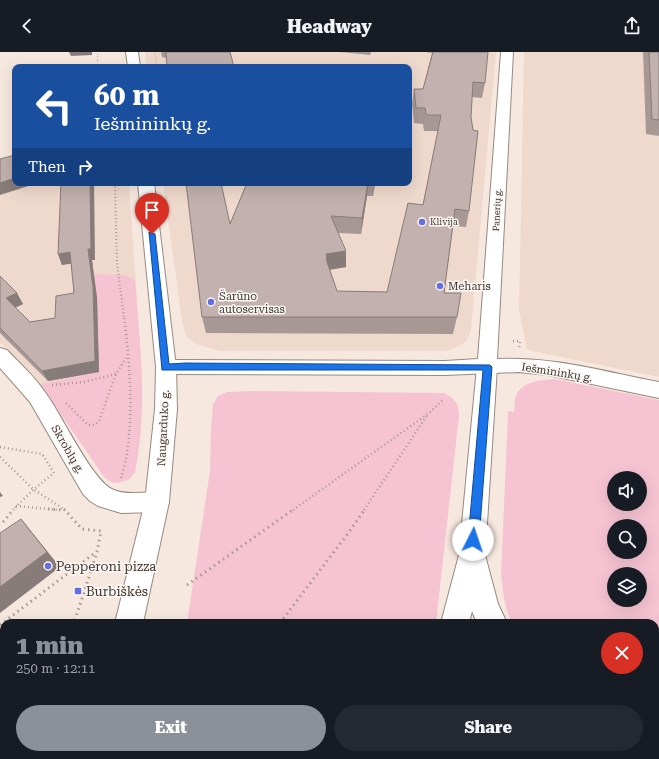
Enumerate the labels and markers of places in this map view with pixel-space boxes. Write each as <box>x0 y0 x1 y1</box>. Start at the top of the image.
pin <box>135 193 169 234</box>
marker: Klivija <box>417 217 427 227</box>
place label: Klivija <box>430 217 458 227</box>
place label: Meharis <box>448 280 491 293</box>
marker: Meharis <box>435 281 445 291</box>
place label: Šarūno autoservisas <box>219 289 285 316</box>
marker: Šarūno autoservisas <box>206 297 216 307</box>
place label: Pepperoni pizza <box>56 559 156 574</box>
marker: Pepperoni pizza <box>43 561 53 571</box>
place label: Burbiškės <box>86 584 148 599</box>
marker: Burbiškės <box>73 586 83 596</box>

